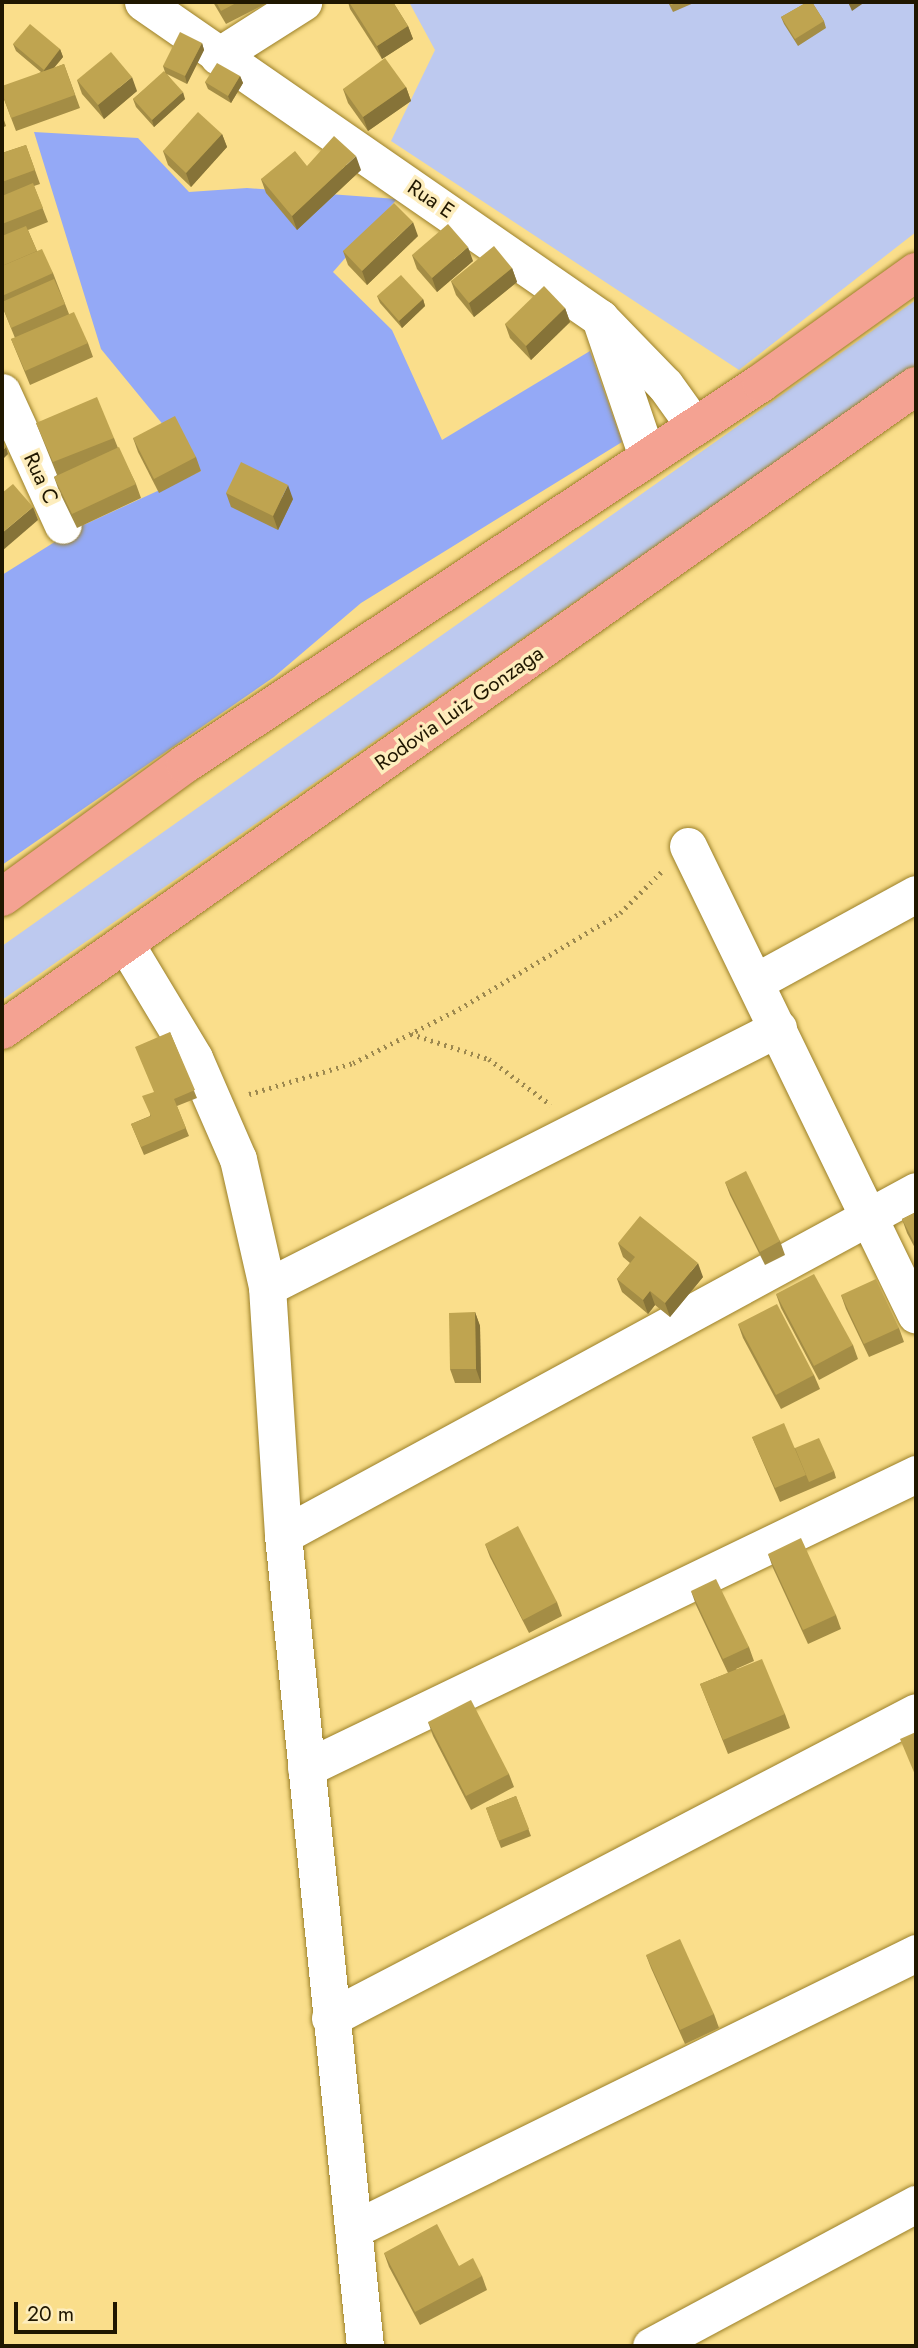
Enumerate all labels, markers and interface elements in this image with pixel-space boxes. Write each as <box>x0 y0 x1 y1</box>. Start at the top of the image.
street label: Rua E <box>403 174 459 224</box>
street label: Rua C <box>18 448 64 508</box>
street label: Rodovia Luiz Gonzaga <box>370 640 548 776</box>
scale bar <box>18 2288 121 2332</box>
text: 20 m <box>27 2299 74 2329</box>

